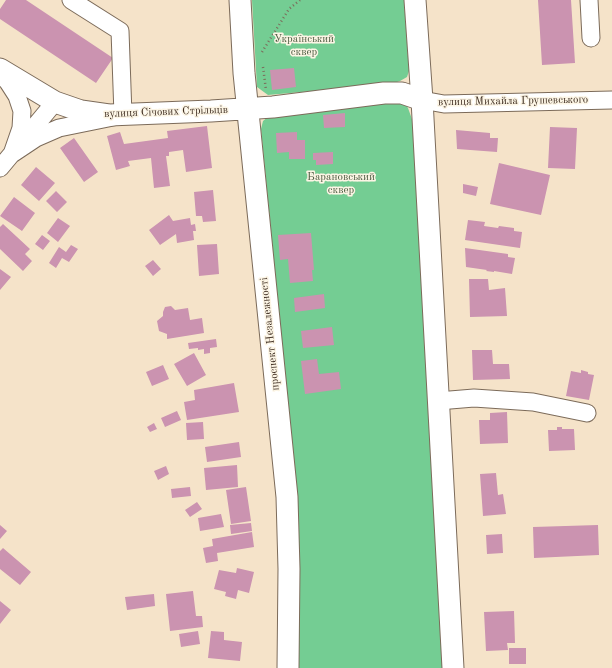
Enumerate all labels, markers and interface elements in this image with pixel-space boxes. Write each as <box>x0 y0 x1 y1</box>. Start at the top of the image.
park label: Український сквер <box>274 32 334 58</box>
street label: вулиця Михайла Грушевського <box>438 93 588 109</box>
street label: вулиця Січових Стрільців <box>104 103 228 121</box>
park label: Барановський сквер <box>307 170 375 196</box>
street label: проспект Незалежності <box>257 277 283 391</box>

